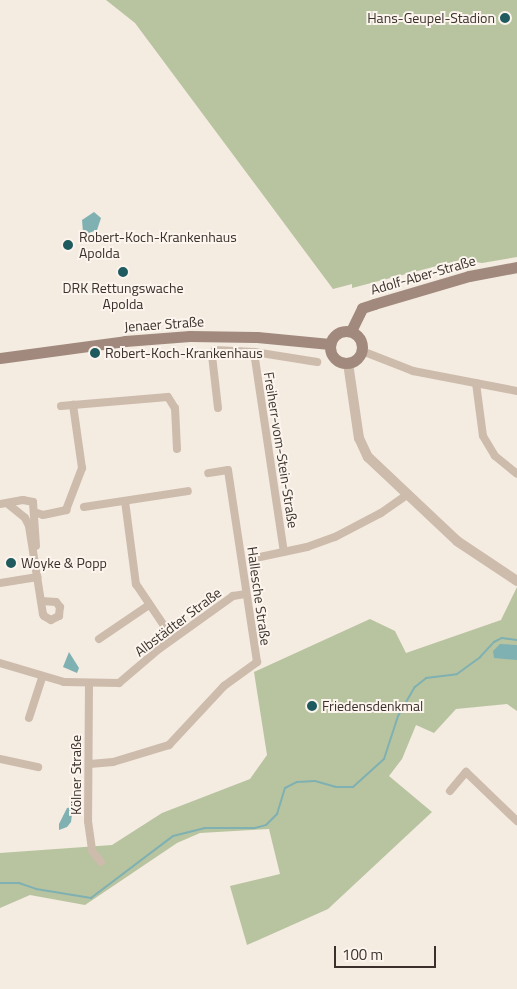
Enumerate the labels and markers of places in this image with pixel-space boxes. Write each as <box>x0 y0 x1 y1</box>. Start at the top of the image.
place label: Hans-Geupel-Stadion <box>367 10 495 26</box>
marker: Hans-Geupel-Stadion <box>499 12 511 24</box>
place label: Robert-Koch-Krankenhaus Apolda <box>79 229 237 262</box>
marker: Robert-Koch-Krankenhaus Apolda <box>61 238 75 252</box>
marker: DRK Rettungswache Apolda <box>117 266 129 278</box>
place label: DRK Rettungswache Apolda <box>63 280 183 312</box>
place label: Robert-Koch-Krankenhaus <box>105 345 263 361</box>
marker: Robert-Koch-Krankenhaus <box>89 347 101 359</box>
place label: Woyke & Popp <box>21 555 107 571</box>
marker: Woyke & Popp <box>5 557 17 569</box>
place label: Friedensdenkmal <box>322 698 423 714</box>
marker: Friedensdenkmal <box>306 700 318 712</box>

